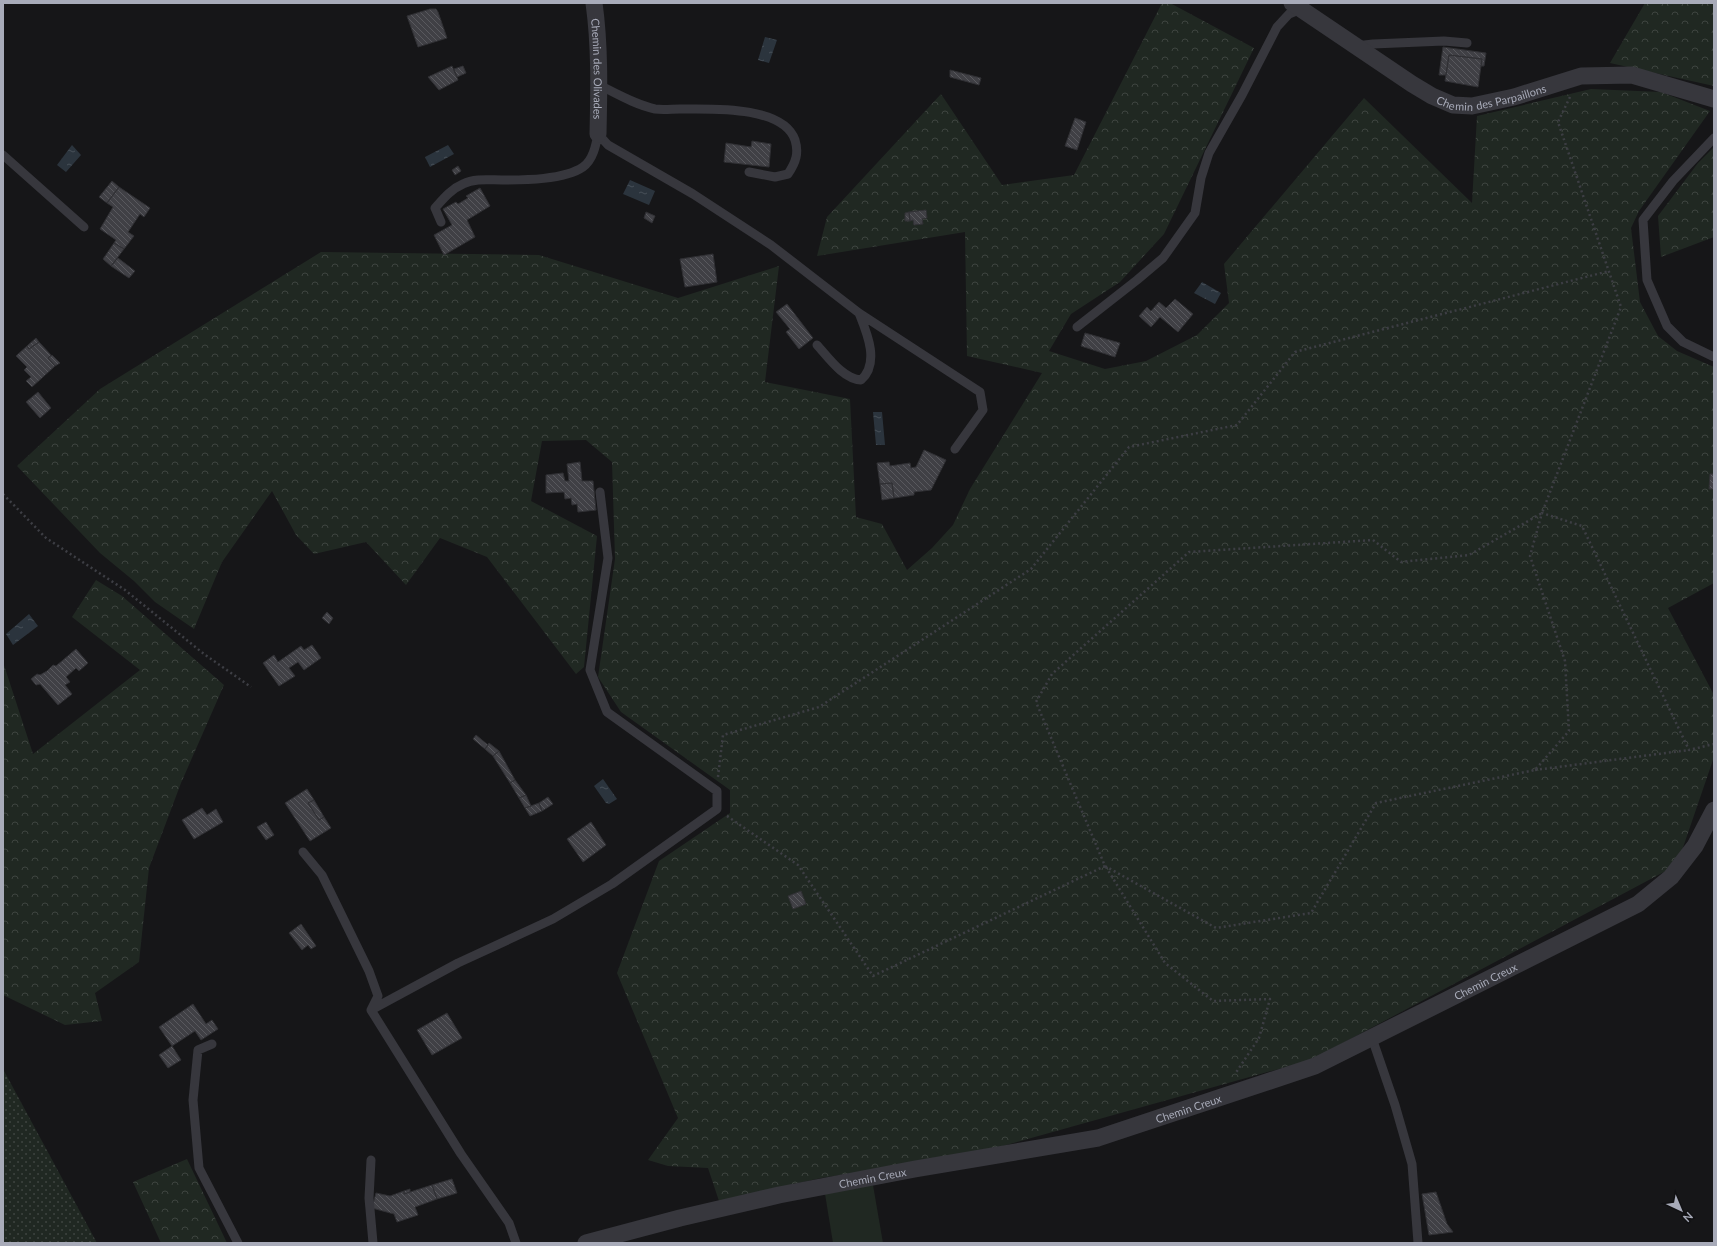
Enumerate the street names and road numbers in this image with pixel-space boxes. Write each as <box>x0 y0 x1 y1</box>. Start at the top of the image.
street label: Chemin des Olivades <box>589 18 605 120</box>
street label: Chemin des Parpaillons <box>1435 81 1548 113</box>
street label: Chemin Creux <box>1452 959 1519 1002</box>
street label: Chemin Creux <box>1154 1091 1223 1125</box>
street label: Chemin Creux <box>838 1164 908 1190</box>

